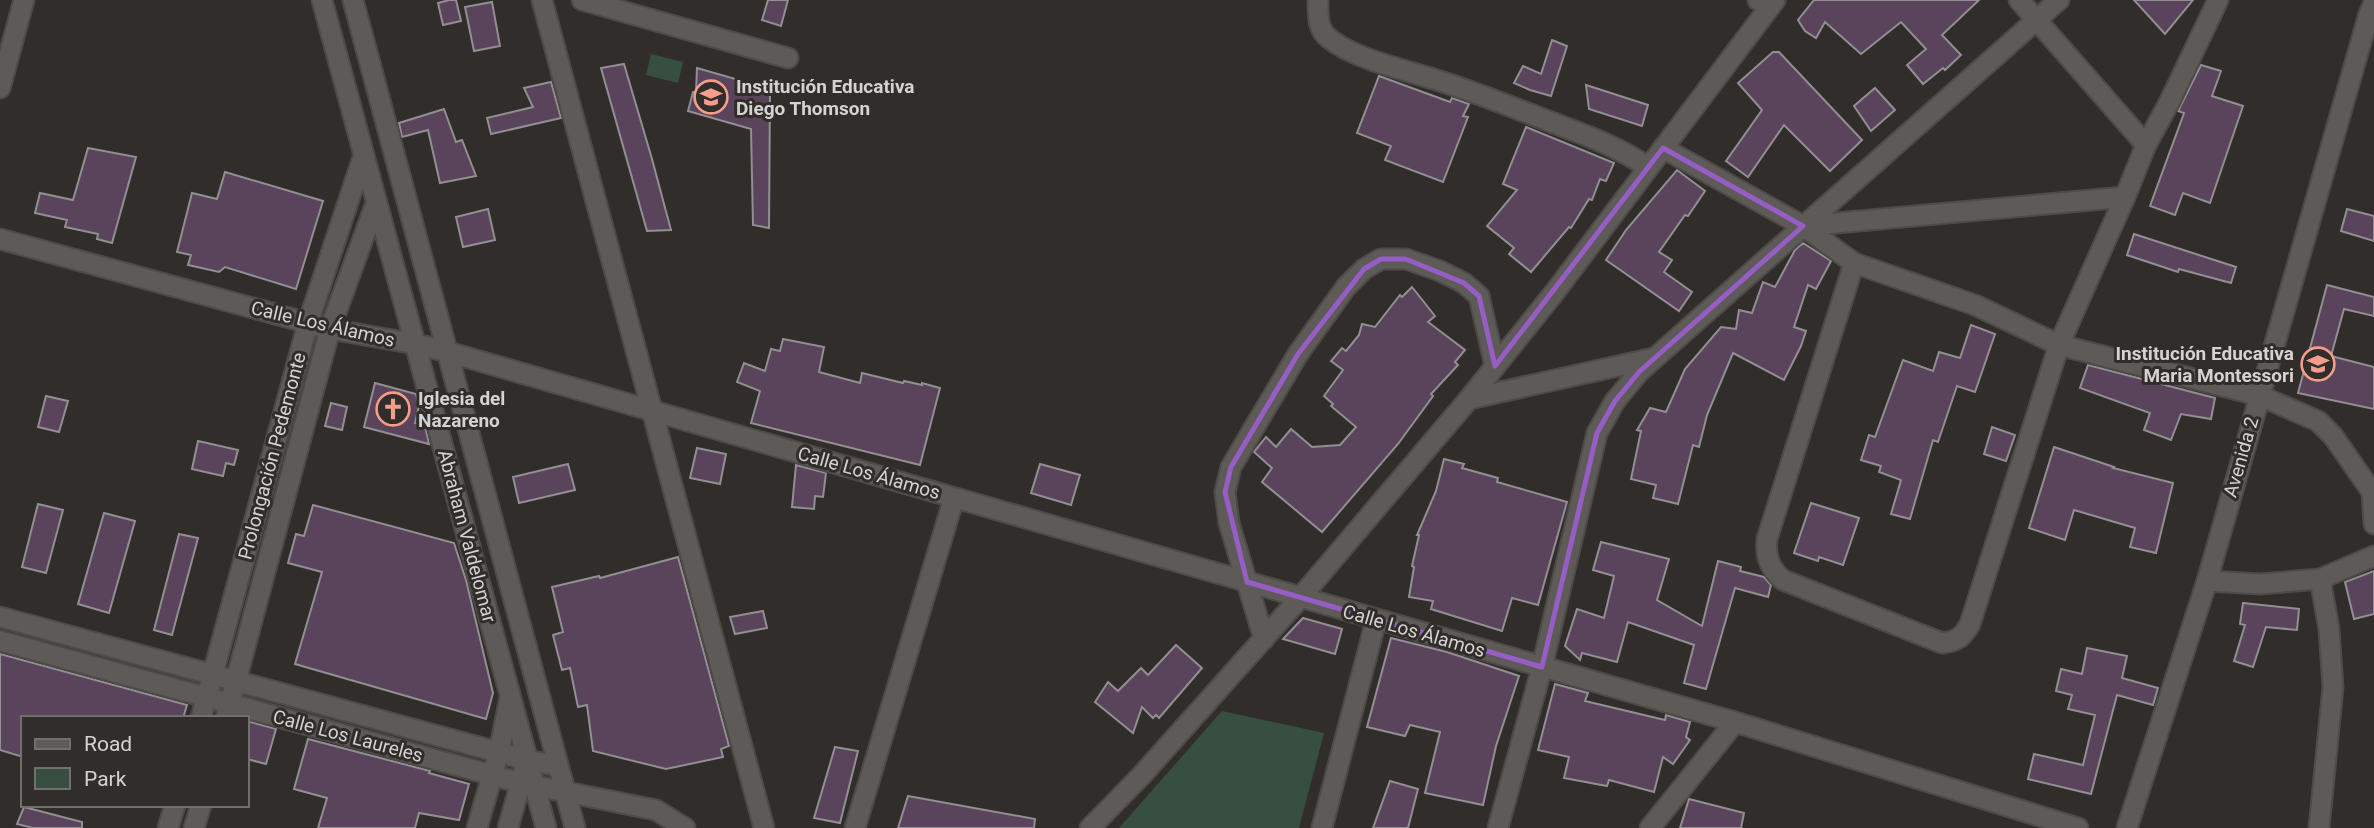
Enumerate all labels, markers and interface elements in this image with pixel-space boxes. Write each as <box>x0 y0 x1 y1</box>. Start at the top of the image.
place label: Institución Educativa Diego Thomson <box>736 75 915 120</box>
school or university icon: Institución Educativa Diego Thomson <box>692 78 730 116</box>
street label: Calle Los Álamos <box>249 296 397 352</box>
place label: Institución Educativa Maria Montessori <box>2115 342 2294 387</box>
school or university icon: Institución Educativa Maria Montessori <box>2299 345 2337 383</box>
street label: Prolongación Pedemonte <box>233 350 311 562</box>
place label: Iglesia del Nazareno <box>418 387 505 432</box>
church icon: Iglesia del Nazareno <box>374 390 412 428</box>
street label: Avenida 2 <box>2219 414 2263 500</box>
street label: Calle Los Álamos <box>795 442 943 504</box>
street label: Abraham Valdelomar <box>433 447 501 625</box>
street label: Calle Los Álamos <box>1340 600 1488 662</box>
street label: Calle Los Laureles <box>271 705 425 767</box>
legend <box>21 716 248 807</box>
text: Road <box>84 732 132 756</box>
text: Park <box>84 767 127 791</box>

